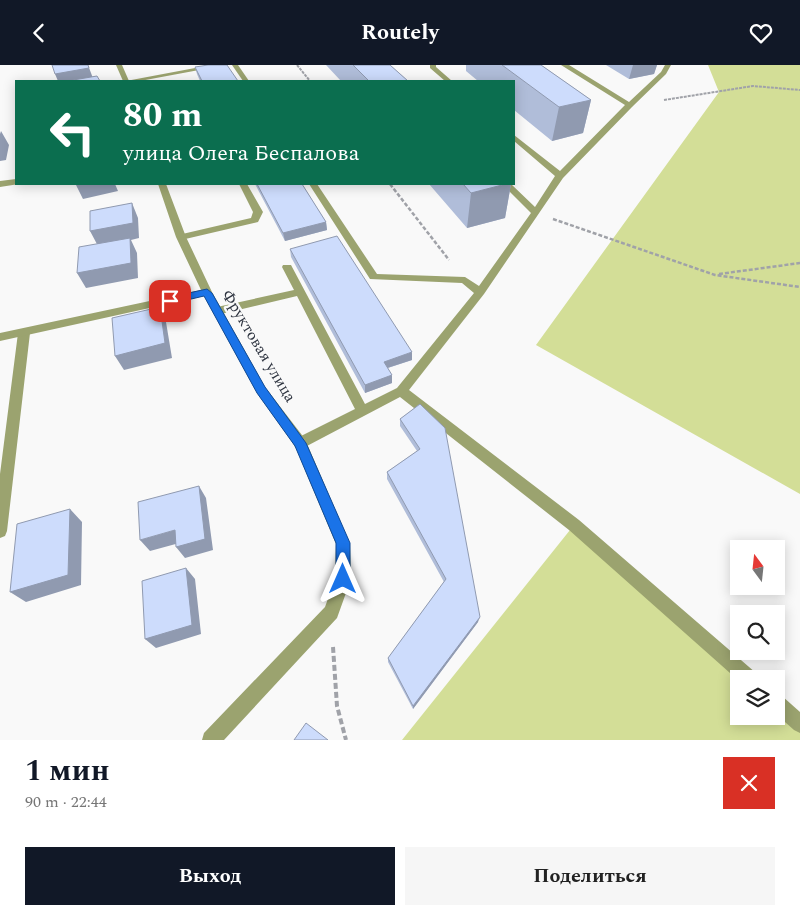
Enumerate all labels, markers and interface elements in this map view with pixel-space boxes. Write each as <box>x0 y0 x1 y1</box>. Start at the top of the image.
text: Routely <box>361 16 439 49</box>
icon: back <box>25 19 53 47</box>
icon: heart <box>747 19 775 47</box>
text: 80 m <box>123 89 203 142</box>
icon: left <box>40 100 105 165</box>
text: улица Олега Беспалова <box>123 137 360 170</box>
pin <box>149 280 191 322</box>
street label: Фруктовая улица <box>216 285 302 407</box>
icon: arrive <box>156 287 184 315</box>
north arrow <box>730 540 785 595</box>
map controls <box>730 540 785 725</box>
position arrow <box>316 552 368 604</box>
button: search <box>730 605 785 660</box>
button: layers <box>730 670 785 725</box>
text: 1 мин <box>25 748 110 794</box>
button: close <box>723 757 775 809</box>
text: 90 m · 22:44 <box>25 790 107 814</box>
button: Выход <box>25 847 395 905</box>
button: Поделиться <box>405 847 775 905</box>

